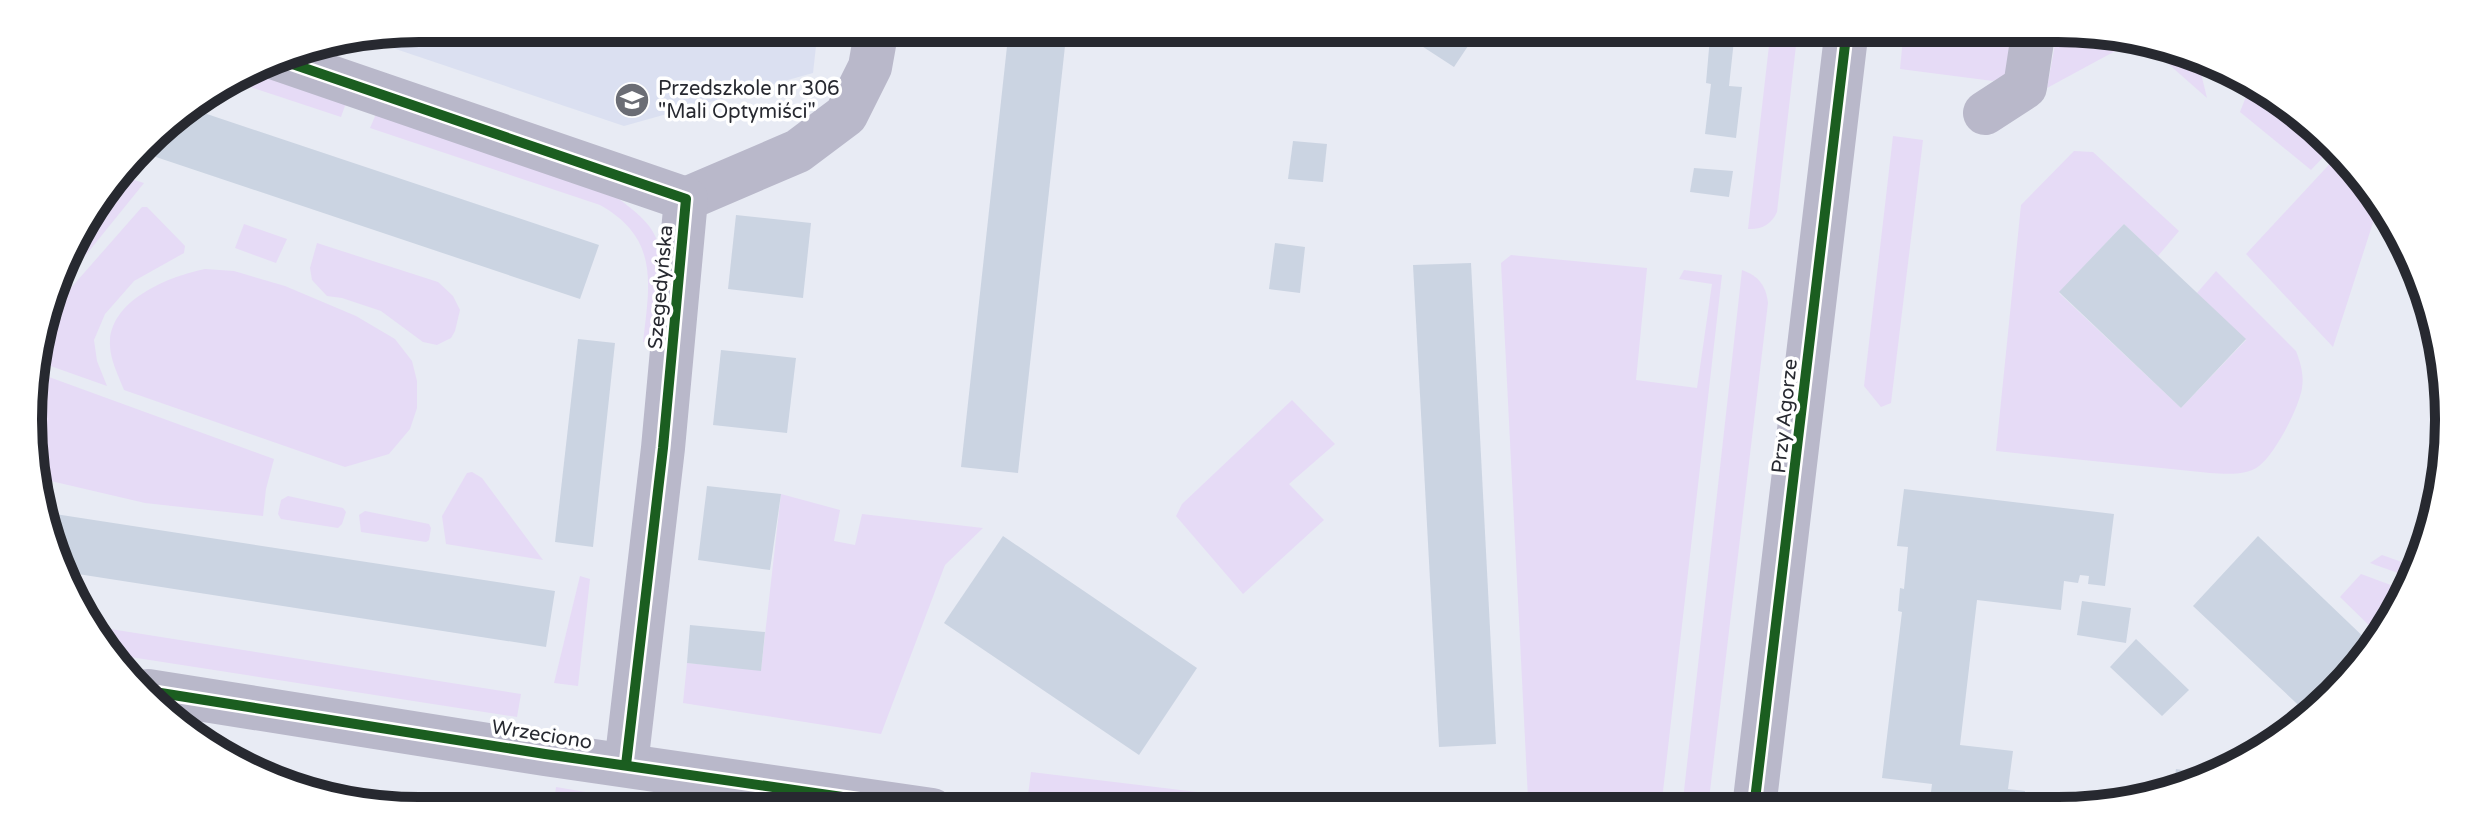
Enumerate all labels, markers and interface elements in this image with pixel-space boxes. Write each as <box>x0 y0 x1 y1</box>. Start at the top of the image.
place label: Przedszkole nr 306 "Mali Optymiści" <box>658 77 840 124</box>
school or university icon: Przedszkole nr 306 "Mali Optymiści" <box>613 81 651 119</box>
street label: Szegedyńska <box>644 224 678 350</box>
street label: Przy Agorze <box>1767 358 1803 475</box>
street label: Wrzeciono <box>490 715 594 755</box>

